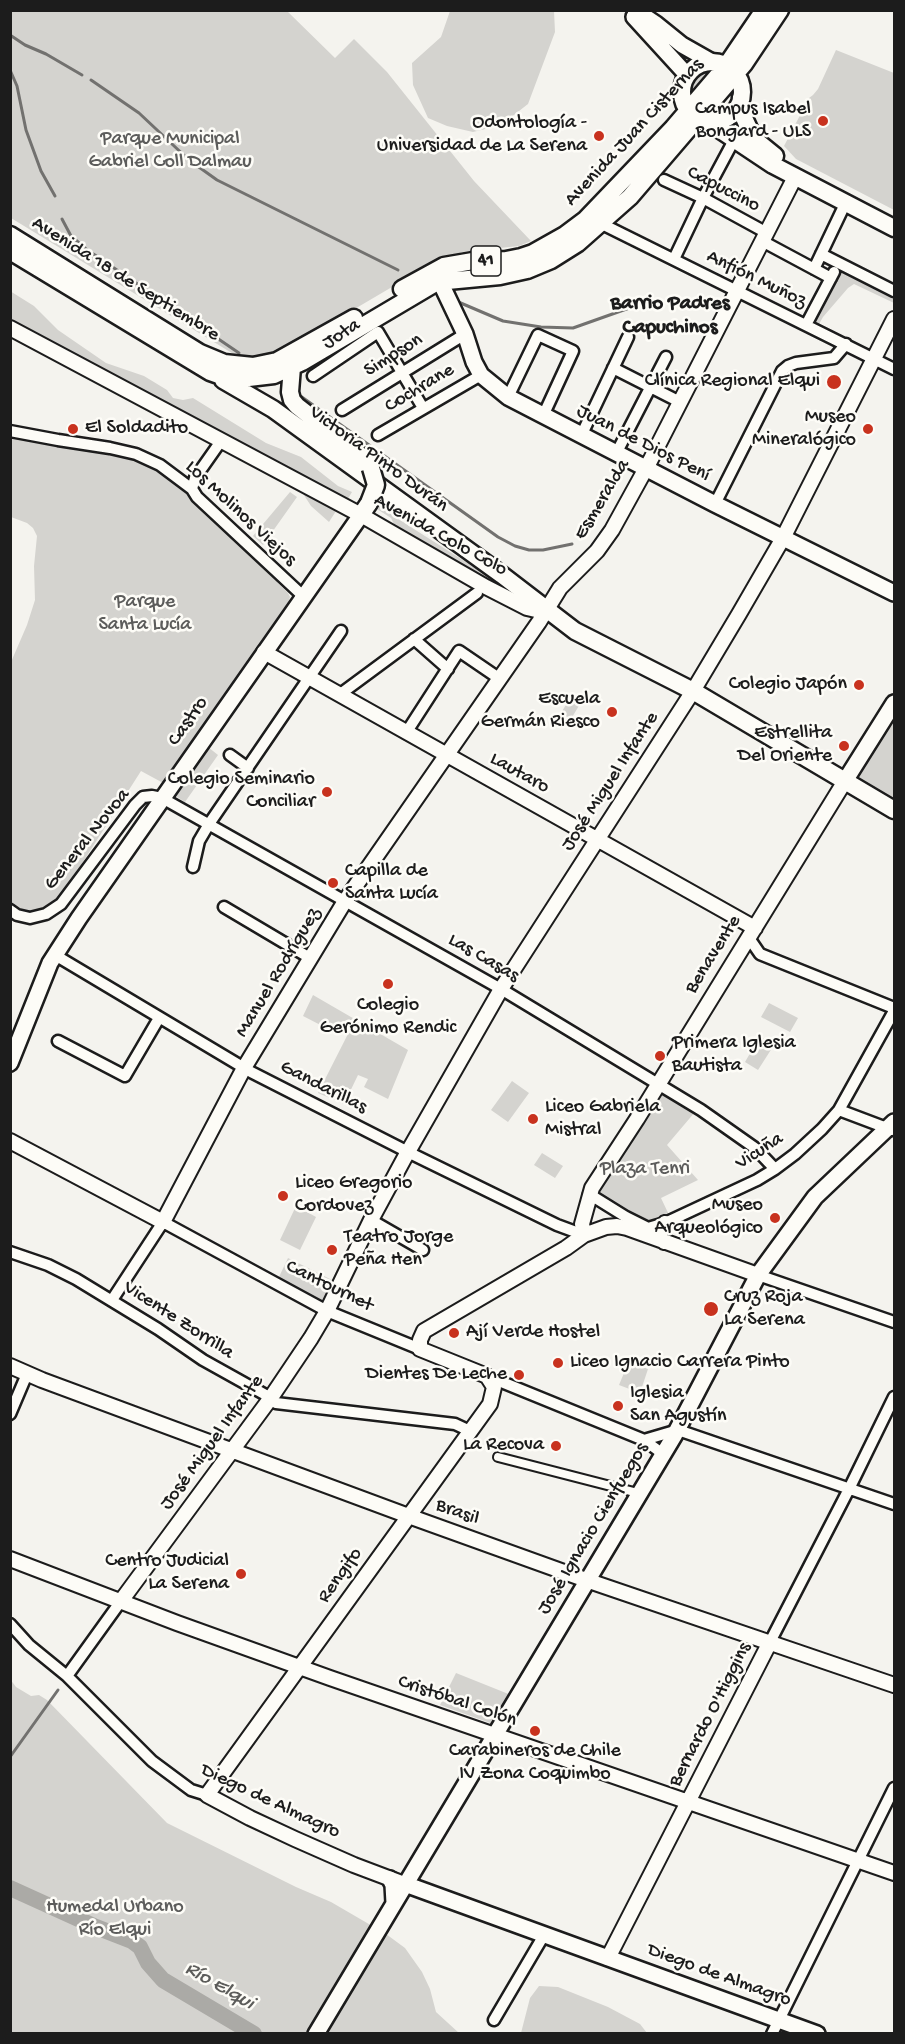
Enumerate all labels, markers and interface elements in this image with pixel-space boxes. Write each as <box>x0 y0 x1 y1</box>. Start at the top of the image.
street label: Avenida Juan Cisternas <box>560 54 710 212</box>
place label: Campus Isabel Bongard - ULS <box>695 98 811 145</box>
place label: Odontología - Universidad de La Serena <box>377 112 587 159</box>
marker: Campus Isabel Bongard - ULS <box>816 114 830 128</box>
park label: Parque Municipal Gabriel Coll Dalmau <box>88 128 252 175</box>
marker: Odontología - Universidad de La Serena <box>592 129 606 143</box>
street label: Capuccino <box>682 161 764 219</box>
street label: Avenida 18 de Septiembre <box>26 212 224 348</box>
street label: Anfión Muñoz <box>702 245 810 315</box>
road number: 41 <box>471 246 501 276</box>
district label: Barrio Padres Capuchinos <box>610 292 730 342</box>
street label: Jota <box>319 314 365 356</box>
street label: Simpson <box>360 329 428 383</box>
street label: Cochrane <box>381 359 459 419</box>
place label: Clínica Regional Elqui <box>645 370 820 394</box>
marker: Clínica Regional Elqui <box>825 373 843 391</box>
street label: Juan de Dios Pení <box>572 400 714 488</box>
street label: Victoria Pinto Durán <box>304 401 452 519</box>
place label: Museo Mineralógico <box>752 406 856 453</box>
place label: El Soldadito <box>85 417 188 441</box>
marker: El Soldadito <box>66 422 80 436</box>
marker: Museo Mineralógico <box>861 422 875 436</box>
street label: Esmeralda <box>570 455 636 545</box>
street label: Los Molinos Viejos <box>179 456 301 572</box>
street label: Avenida Colo Colo <box>369 489 511 583</box>
park label: Parque Santa Lucía <box>99 591 191 638</box>
place label: Colegio Japón <box>729 673 847 697</box>
marker: Colegio Japón <box>852 678 866 692</box>
place label: Escuela Germán Riesco <box>481 688 600 735</box>
street label: Castro <box>163 693 215 751</box>
marker: Escuela Germán Riesco <box>605 705 619 719</box>
street label: José Miguel Infante <box>557 708 665 856</box>
place label: Estrellita Del Oriente <box>738 722 832 769</box>
marker: Estrellita Del Oriente <box>837 739 851 753</box>
street label: Lautaro <box>485 748 553 800</box>
place label: Colegio Seminario Conciliar <box>168 768 315 815</box>
street label: General Novoa <box>40 784 136 896</box>
marker: Colegio Seminario Conciliar <box>320 785 334 799</box>
place label: Capilla de Santa Lucía <box>345 860 438 907</box>
marker: Capilla de Santa Lucía <box>326 876 340 890</box>
street label: Manuel Rodríguez <box>231 904 327 1042</box>
street label: Benavente <box>680 911 748 999</box>
street label: Las Casas <box>443 929 523 989</box>
marker: Colegio Gerónimo Rendic <box>381 977 395 991</box>
place label: Colegio Gerónimo Rendic <box>320 994 456 1041</box>
place label: Primera Iglesia Bautista <box>672 1032 796 1079</box>
marker: Primera Iglesia Bautista <box>653 1049 667 1063</box>
street label: Gandarillas <box>275 1056 371 1120</box>
place label: Liceo Gabriela Mistral <box>545 1096 660 1143</box>
marker: Liceo Gabriela Mistral <box>526 1112 540 1126</box>
street label: Vicuña <box>732 1128 788 1176</box>
park label: Plaza Tenri <box>600 1158 690 1182</box>
place label: Liceo Gregorio Cordovez <box>295 1172 412 1219</box>
marker: Liceo Gregorio Cordovez <box>276 1189 290 1203</box>
place label: Museo Arqueológico <box>654 1194 763 1241</box>
marker: Museo Arqueológico <box>768 1211 782 1225</box>
place label: Teatro Jorge Peña Hen <box>344 1226 453 1273</box>
marker: Teatro Jorge Peña Hen <box>325 1243 339 1257</box>
street label: Cantournet <box>281 1256 377 1318</box>
street label: Vicente Zorrilla <box>118 1276 238 1366</box>
place label: Cruz Roja La Serena <box>724 1286 805 1333</box>
marker: Cruz Roja La Serena <box>702 1300 720 1318</box>
place label: Ají Verde Hostel <box>466 1321 600 1345</box>
marker: Ají Verde Hostel <box>447 1326 461 1340</box>
place label: Liceo Ignacio Carrera Pinto <box>570 1351 790 1375</box>
marker: Liceo Ignacio Carrera Pinto <box>551 1356 565 1370</box>
place label: Dientes De Leche <box>366 1363 507 1387</box>
marker: Dientes De Leche <box>512 1368 526 1382</box>
street label: José Miguel Infante <box>156 1371 270 1515</box>
place label: Iglesia San Agustín <box>630 1382 727 1429</box>
marker: Iglesia San Agustín <box>611 1399 625 1413</box>
place label: La Recova <box>463 1434 544 1458</box>
street label: José Ignacio Cienfuegos <box>533 1439 655 1619</box>
marker: La Recova <box>549 1439 563 1453</box>
street label: Brasil <box>432 1494 482 1532</box>
street label: Rengifo <box>313 1544 369 1608</box>
place label: Centro Judicial La Serena <box>105 1550 229 1597</box>
marker: Centro Judicial La Serena <box>234 1567 248 1581</box>
street label: Bernardo O'Higgins <box>664 1639 758 1791</box>
street label: Cristóbal Colón <box>394 1670 520 1734</box>
marker: Carabineros de Chile IV Zona Coquimbo <box>528 1724 542 1738</box>
place label: Carabineros de Chile IV Zona Coquimbo <box>449 1740 621 1787</box>
street label: Diego de Almagro <box>196 1759 344 1845</box>
park label: Humedal Urbano Río Elqui <box>46 1896 184 1943</box>
street label: Diego de Almagro <box>644 1939 794 2013</box>
water label: Río Elqui <box>180 1957 258 2017</box>

